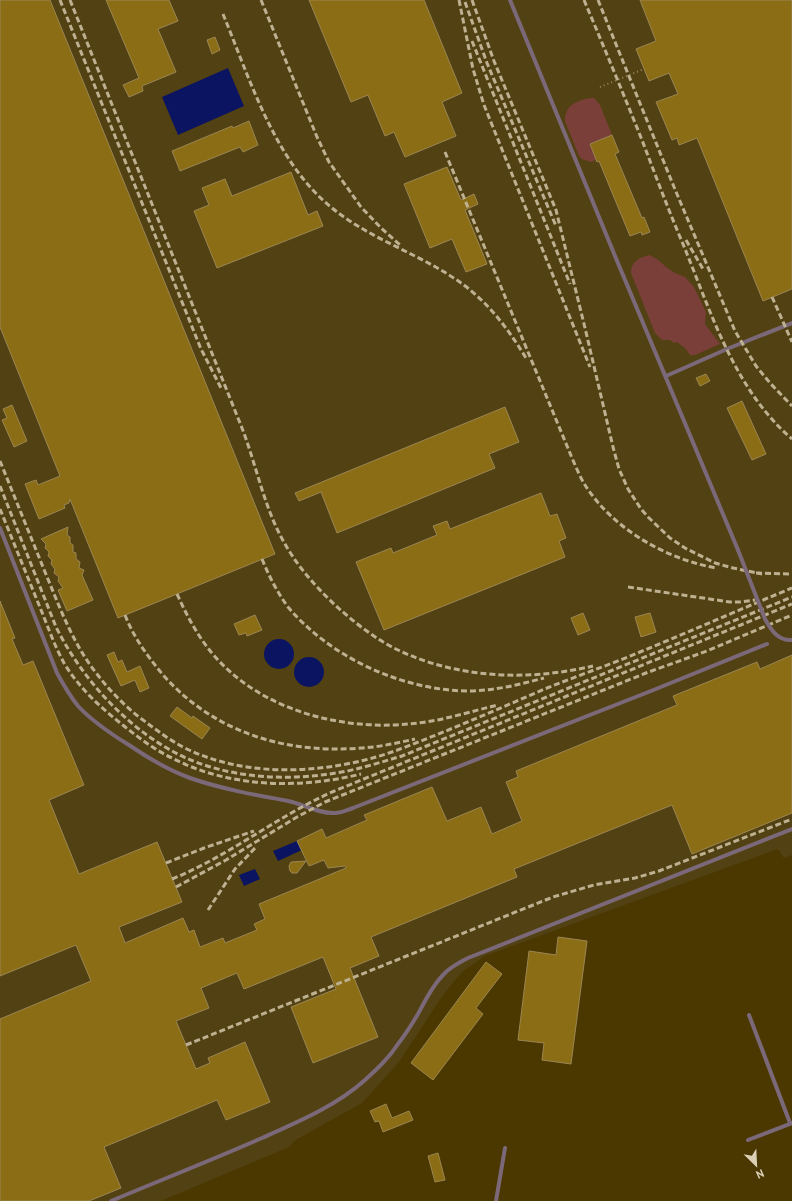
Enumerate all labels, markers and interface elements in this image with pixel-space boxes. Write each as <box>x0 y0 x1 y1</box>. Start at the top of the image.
north arrow <box>736 1145 776 1185</box>
text: N <box>754 1166 766 1182</box>

